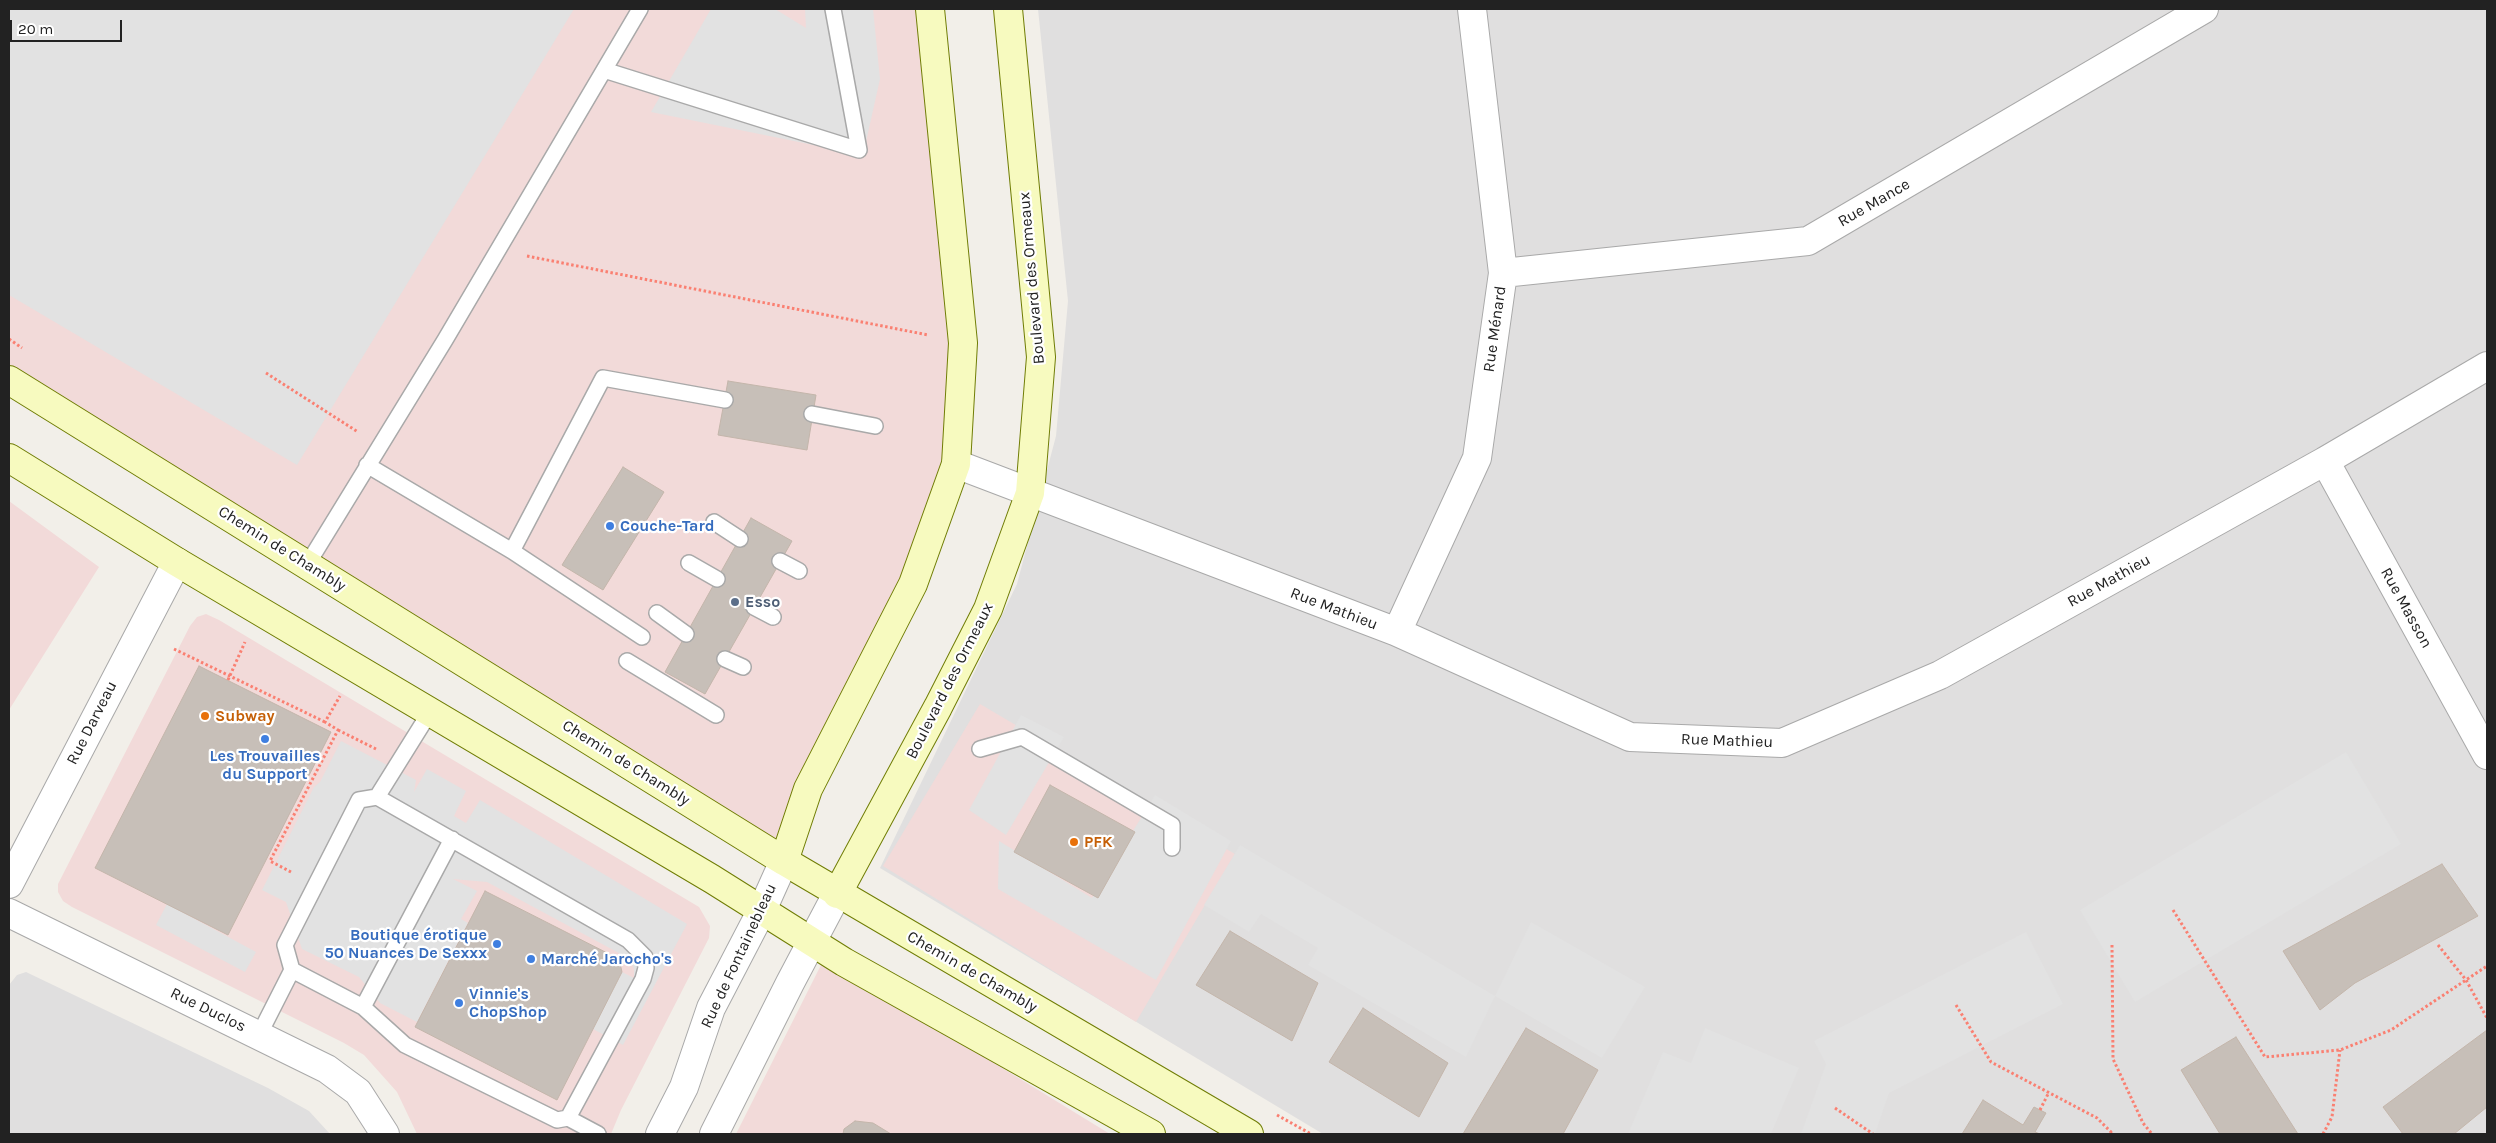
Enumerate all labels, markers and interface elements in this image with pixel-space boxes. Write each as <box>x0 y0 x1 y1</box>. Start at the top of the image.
scale bar <box>12 10 125 42</box>
text: 20 m <box>18 20 53 38</box>
street label: Rue Mance <box>1835 175 1913 231</box>
street label: Boulevard des Ormeaux <box>1015 191 1049 365</box>
street label: Rue Ménard <box>1479 285 1511 373</box>
street label: Chemin de Chambly <box>215 502 349 596</box>
place label: Couche-Tard <box>620 516 715 536</box>
marker: Couche-Tard <box>604 520 616 532</box>
street label: Rue Mathieu <box>2064 550 2154 612</box>
street label: Rue Masson <box>2376 564 2436 652</box>
street label: Rue Mathieu <box>1288 584 1380 634</box>
place label: Esso <box>745 592 780 612</box>
marker: Esso <box>729 596 741 608</box>
street label: Boulevard des Ormeaux <box>902 600 998 762</box>
street label: Rue Darveau <box>63 678 121 768</box>
place label: Subway <box>215 706 275 726</box>
marker: Subway <box>199 710 211 722</box>
street label: Chemin de Chambly <box>559 716 693 810</box>
street label: Rue Mathieu <box>1681 730 1773 752</box>
marker: Les Trouvailles du Support <box>259 733 271 745</box>
place label: Les Trouvailles du Support <box>210 746 320 784</box>
place label: PFK <box>1084 832 1112 852</box>
marker: PFK <box>1068 836 1080 848</box>
street label: Rue de Fontainebleau <box>697 881 781 1031</box>
place label: Boutique érotique 50 Nuances De Sexxx <box>324 925 487 963</box>
street label: Chemin de Chambly <box>904 927 1040 1017</box>
marker: Boutique érotique 50 Nuances De Sexxx <box>491 938 503 950</box>
place label: Marché Jarocho's <box>541 949 672 969</box>
marker: Marché Jarocho's <box>525 953 537 965</box>
street label: Rue Duclos <box>167 983 249 1037</box>
place label: Vinnie's ChopShop <box>469 984 547 1022</box>
marker: Vinnie's ChopShop <box>453 997 465 1009</box>

